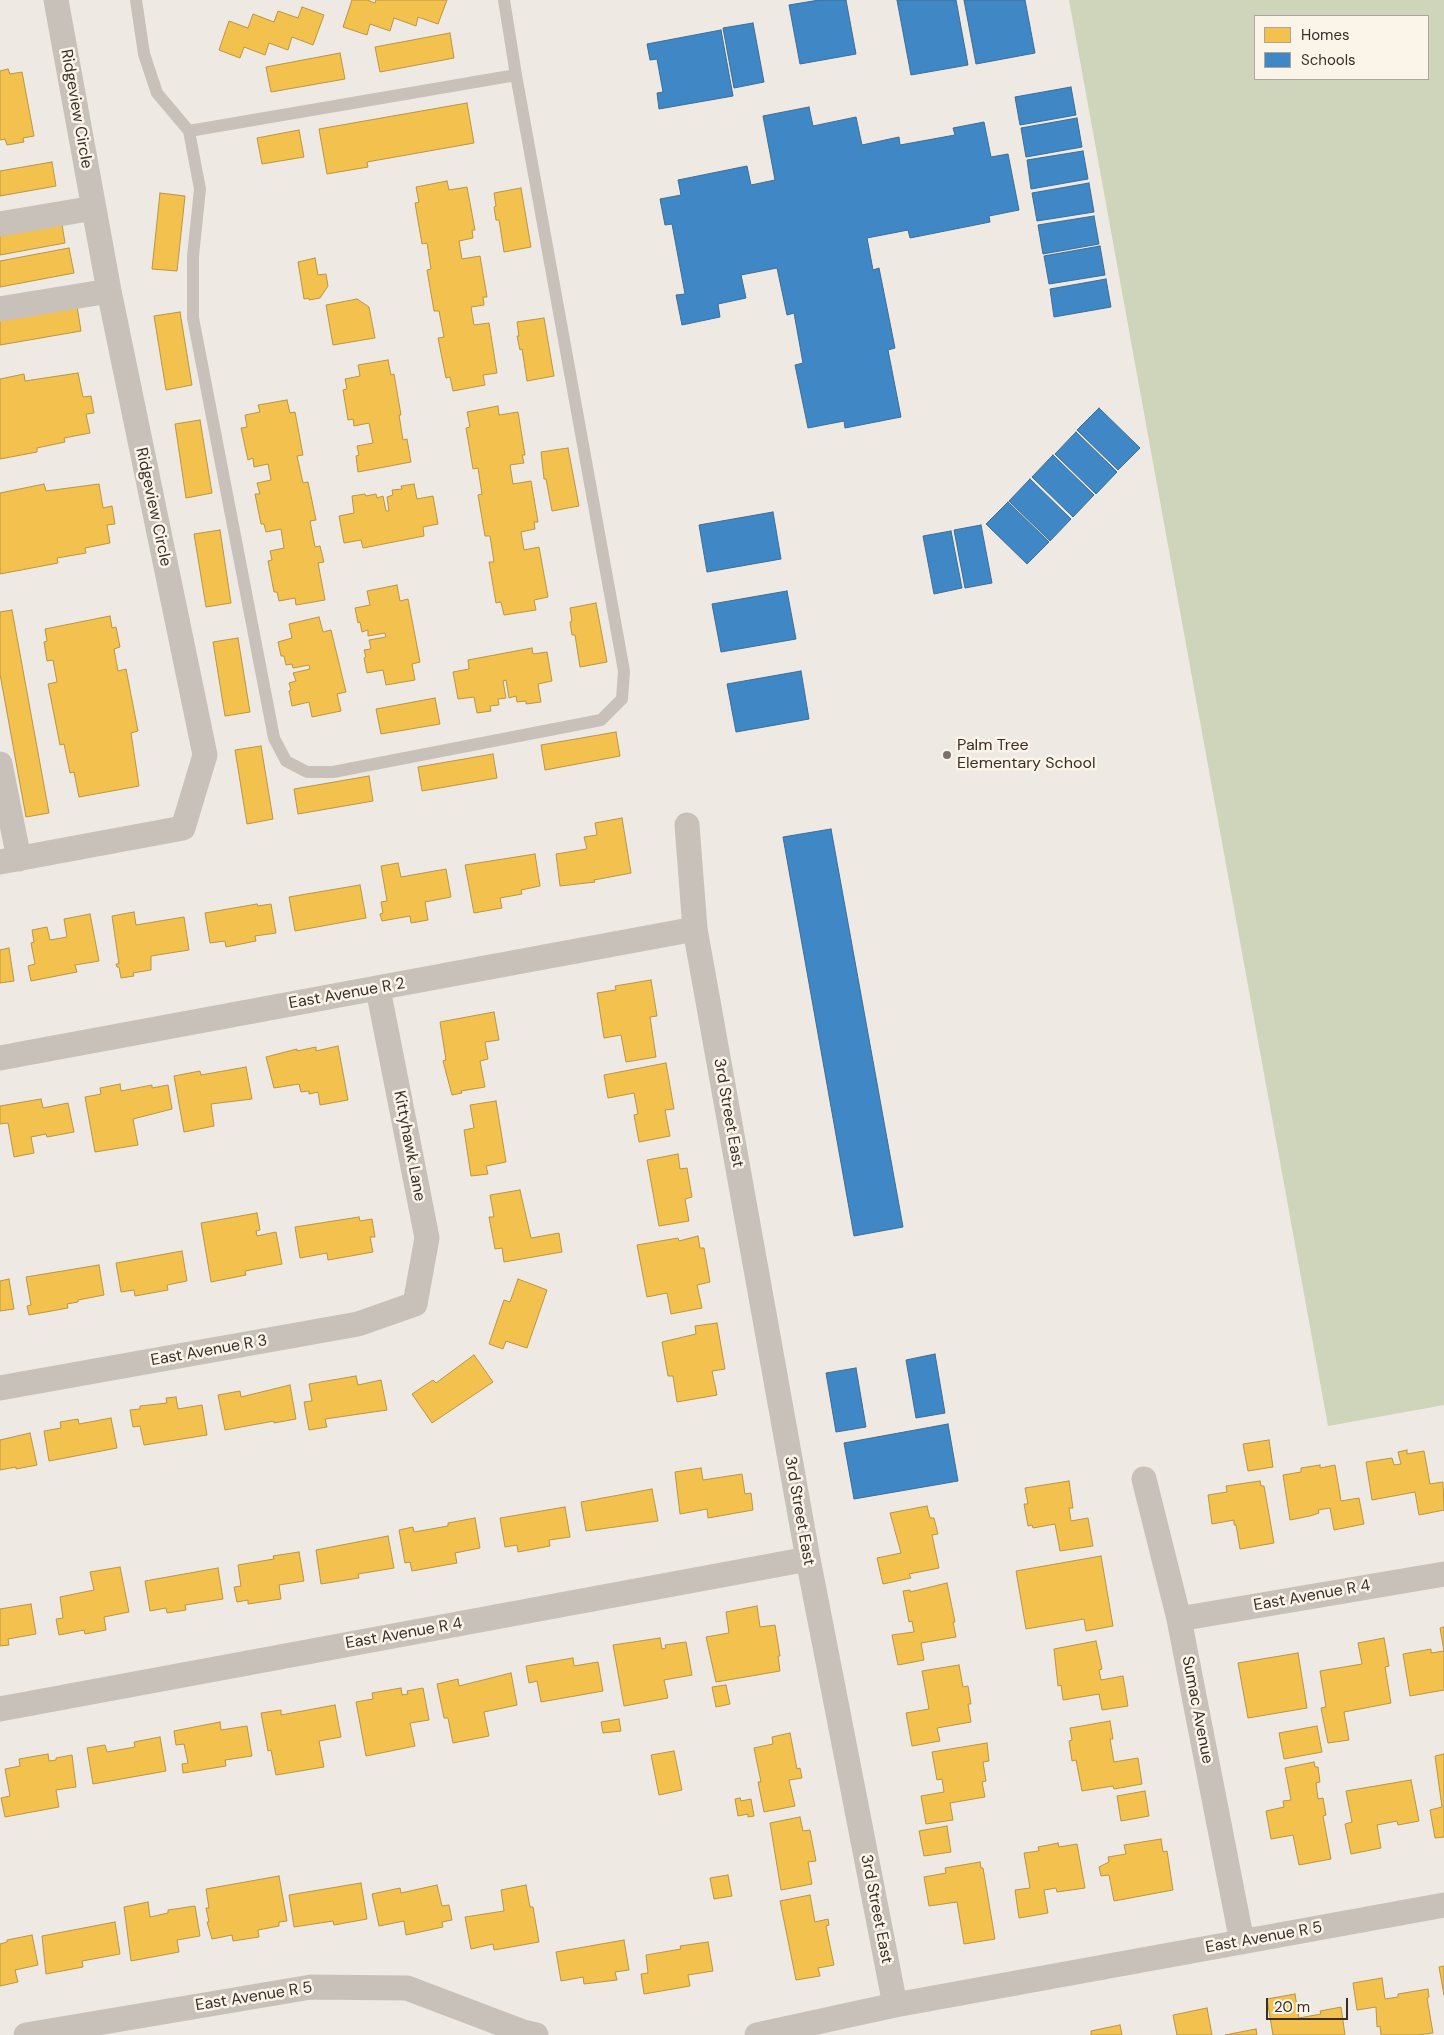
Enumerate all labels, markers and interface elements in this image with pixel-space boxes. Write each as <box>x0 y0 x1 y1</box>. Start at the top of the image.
legend <box>1254 15 1429 80</box>
text: Homes <box>1301 25 1350 45</box>
street label: Ridgeview Circle <box>56 48 96 170</box>
text: Schools <box>1301 50 1356 70</box>
street label: Ridgeview Circle <box>131 446 175 568</box>
place label: Palm Tree Elementary School <box>957 736 1095 774</box>
marker: Palm Tree Elementary School <box>941 749 953 761</box>
street label: East Avenue R 2 <box>287 974 407 1014</box>
street label: 3rd Street East <box>709 1057 747 1169</box>
street label: Kittyhawk Lane <box>389 1089 429 1203</box>
street label: East Avenue R 3 <box>149 1331 269 1371</box>
street label: 3rd Street East <box>780 1455 818 1567</box>
street label: East Avenue R 4 <box>1252 1576 1372 1616</box>
street label: East Avenue R 4 <box>344 1614 464 1654</box>
street label: Sumac Avenue <box>1177 1655 1217 1765</box>
street label: 3rd Street East <box>856 1853 896 1965</box>
street label: East Avenue R 5 <box>1204 1918 1324 1958</box>
street label: East Avenue R 5 <box>194 1978 314 2016</box>
scale bar <box>1269 1988 1352 2020</box>
text: 20 m <box>1274 1997 1310 2017</box>

